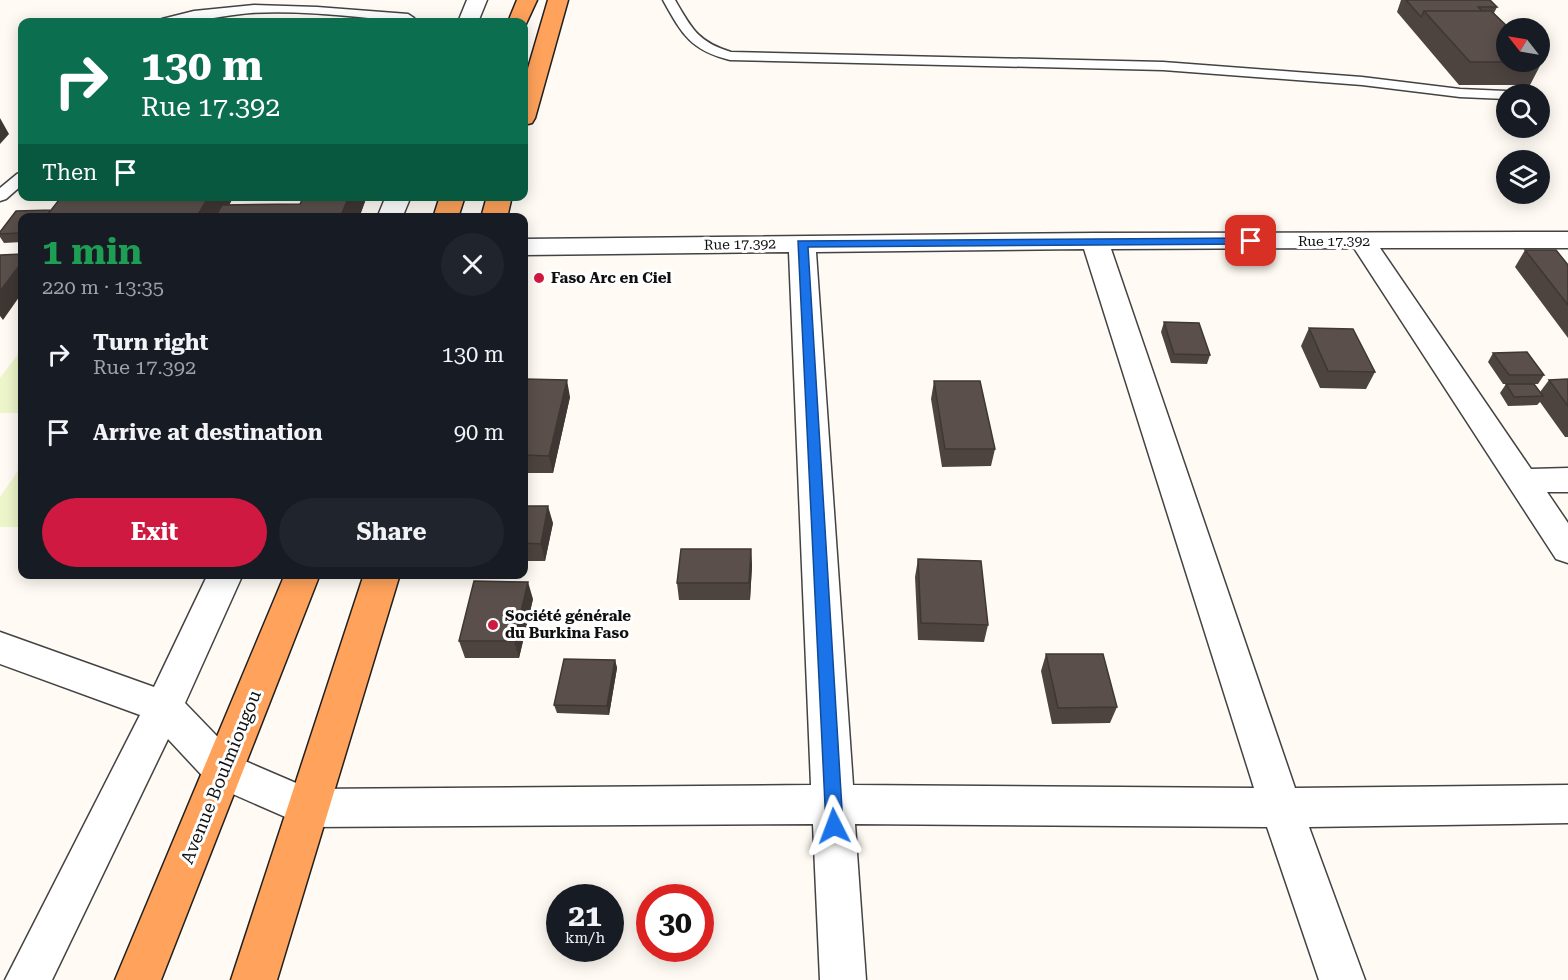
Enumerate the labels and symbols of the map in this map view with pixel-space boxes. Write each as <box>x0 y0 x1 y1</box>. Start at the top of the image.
north arrow <box>1496 18 1550 72</box>
pin <box>1225 215 1276 266</box>
street label: Rue 17.392 <box>1298 233 1370 249</box>
street label: Rue 17.392 <box>704 235 776 253</box>
place label: Faso Arc en Ciel <box>551 269 672 287</box>
marker: Faso Arc en Ciel <box>532 271 546 285</box>
place label: Société générale du Burkina Faso <box>505 607 631 642</box>
marker: Société générale du Burkina Faso <box>486 618 500 632</box>
street label: Avenue Boulmiougou <box>176 687 265 867</box>
position arrow <box>802 794 866 858</box>
speed limit sign: 30 <box>636 884 714 962</box>

